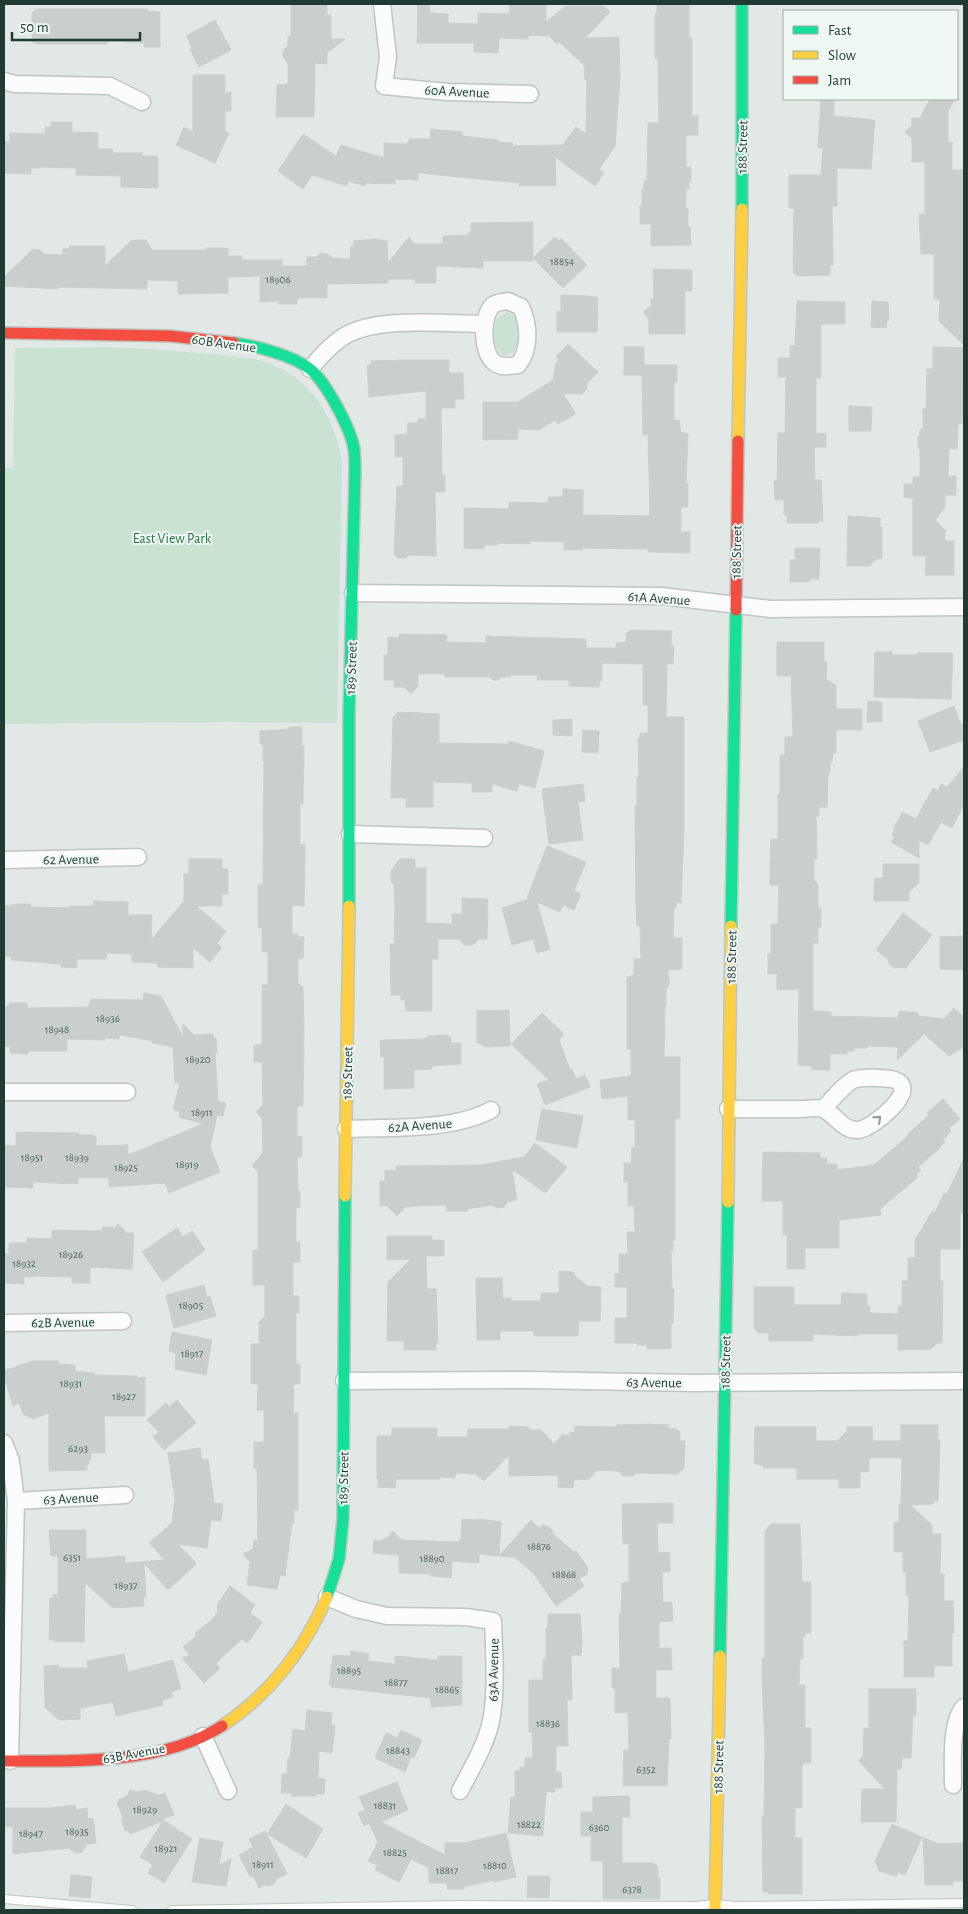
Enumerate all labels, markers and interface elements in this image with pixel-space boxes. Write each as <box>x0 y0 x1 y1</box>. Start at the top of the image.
scale bar <box>12 10 140 42</box>
legend <box>783 10 958 100</box>
text: 50 m <box>20 20 49 35</box>
text: Fast <box>828 23 852 38</box>
text: Slow <box>828 48 856 63</box>
text: Jam <box>828 73 851 88</box>
street label: 60A Avenue <box>424 83 490 101</box>
street label: 188 Street <box>736 120 750 174</box>
house number: 18854 <box>550 256 574 267</box>
house number: 18906 <box>265 274 291 285</box>
street label: 60B Avenue <box>191 333 257 355</box>
street label: 188 Street <box>730 525 744 579</box>
park label: East View Park <box>133 532 212 546</box>
street label: 61A Avenue <box>627 590 691 608</box>
street label: 189 Street <box>344 641 360 695</box>
street label: 62 Avenue <box>43 853 99 867</box>
street label: 188 Street <box>725 930 739 984</box>
house number: 18936 <box>96 1013 120 1024</box>
house number: 18948 <box>45 1024 69 1035</box>
street label: 189 Street <box>341 1046 355 1100</box>
house number: 18920 <box>186 1054 211 1065</box>
house number: 18911 <box>191 1107 213 1118</box>
one-way arrow <box>873 1116 882 1125</box>
street label: 62A Avenue <box>388 1117 453 1135</box>
house number: 18951 <box>21 1152 43 1163</box>
house number: 18939 <box>65 1152 89 1163</box>
house number: 18919 <box>175 1159 199 1170</box>
house number: 18925 <box>114 1162 138 1173</box>
house number: 18926 <box>59 1249 83 1260</box>
house number: 18932 <box>12 1258 36 1269</box>
house number: 18905 <box>179 1300 204 1311</box>
street label: 62B Avenue <box>31 1315 95 1331</box>
street label: 188 Street <box>719 1335 733 1389</box>
house number: 18917 <box>181 1348 204 1359</box>
street label: 63 Avenue <box>626 1376 682 1390</box>
house number: 18931 <box>60 1378 82 1389</box>
house number: 18927 <box>112 1391 136 1402</box>
house number: 6293 <box>68 1443 88 1454</box>
street label: 189 Street <box>337 1451 351 1505</box>
street label: 63 Avenue <box>43 1491 99 1507</box>
house number: 18876 <box>527 1541 551 1552</box>
house number: 6351 <box>63 1552 81 1563</box>
house number: 18890 <box>419 1553 445 1564</box>
house number: 18868 <box>552 1569 576 1580</box>
house number: 18937 <box>114 1580 138 1591</box>
street label: 63A Avenue <box>486 1638 502 1702</box>
house number: 18895 <box>337 1665 361 1676</box>
house number: 18877 <box>384 1677 408 1688</box>
house number: 18865 <box>435 1684 459 1695</box>
house number: 18836 <box>536 1718 560 1729</box>
street label: 188 Street <box>712 1740 726 1794</box>
street label: 63B Avenue <box>102 1742 166 1766</box>
house number: 18843 <box>386 1745 410 1756</box>
house number: 6352 <box>636 1764 656 1775</box>
house number: 18831 <box>374 1800 396 1811</box>
house number: 18929 <box>133 1804 157 1815</box>
house number: 18822 <box>517 1819 541 1830</box>
house number: 6360 <box>589 1822 610 1833</box>
house number: 18935 <box>65 1826 89 1837</box>
house number: 18947 <box>19 1828 43 1839</box>
house number: 18921 <box>155 1843 177 1854</box>
house number: 18825 <box>383 1847 407 1858</box>
house number: 18911 <box>252 1859 274 1870</box>
house number: 18810 <box>483 1860 507 1871</box>
house number: 18817 <box>436 1865 459 1876</box>
house number: 6378 <box>622 1884 642 1895</box>

